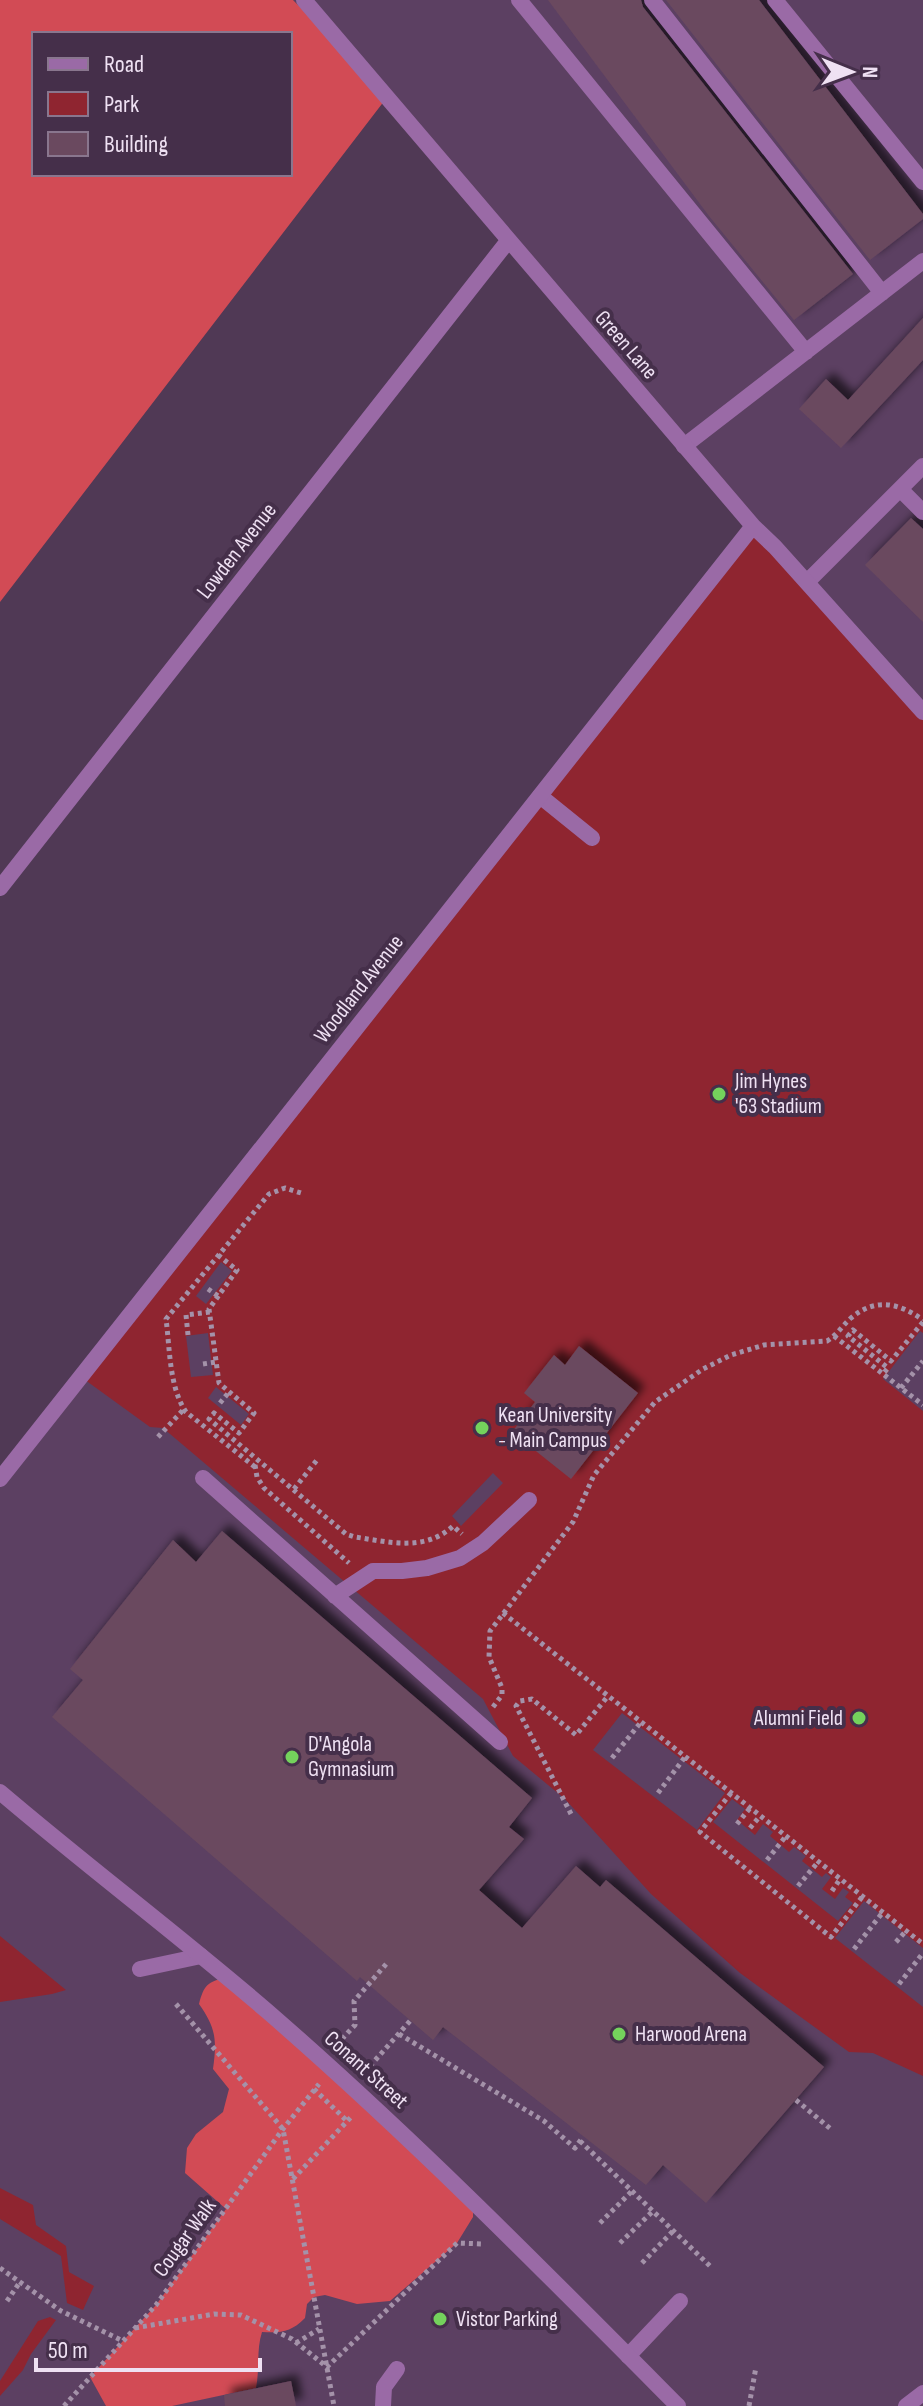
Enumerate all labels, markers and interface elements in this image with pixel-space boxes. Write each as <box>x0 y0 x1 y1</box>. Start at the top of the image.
legend <box>32 32 292 176</box>
north arrow <box>811 32 891 112</box>
text: Road <box>104 50 144 79</box>
text: N <box>856 66 883 78</box>
text: Park <box>104 90 139 119</box>
text: Building <box>104 130 168 159</box>
street label: Green Lane <box>589 305 663 385</box>
street label: Lowden Avenue <box>191 498 283 604</box>
street label: Woodland Avenue <box>308 930 410 1048</box>
place label: Jim Hynes '63 Stadium <box>734 1068 822 1120</box>
marker: Jim Hynes '63 Stadium <box>710 1085 728 1103</box>
place label: Kean University - Main Campus <box>498 1402 613 1454</box>
marker: Kean University - Main Campus <box>473 1419 491 1437</box>
place label: Alumni Field <box>753 1705 843 1732</box>
marker: Alumni Field <box>850 1709 868 1727</box>
place label: D'Angola Gymnasium <box>308 1731 394 1783</box>
marker: D'Angola Gymnasium <box>283 1748 301 1766</box>
place label: Harwood Arena <box>635 2021 747 2048</box>
street label: Conant Street <box>318 2025 414 2115</box>
marker: Harwood Arena <box>610 2025 628 2043</box>
street label: Cougar Walk <box>148 2193 223 2282</box>
place label: Vistor Parking <box>456 2306 558 2333</box>
marker: Vistor Parking <box>431 2310 449 2328</box>
scale bar <box>36 2322 260 2372</box>
text: 50 m <box>48 2336 88 2365</box>

